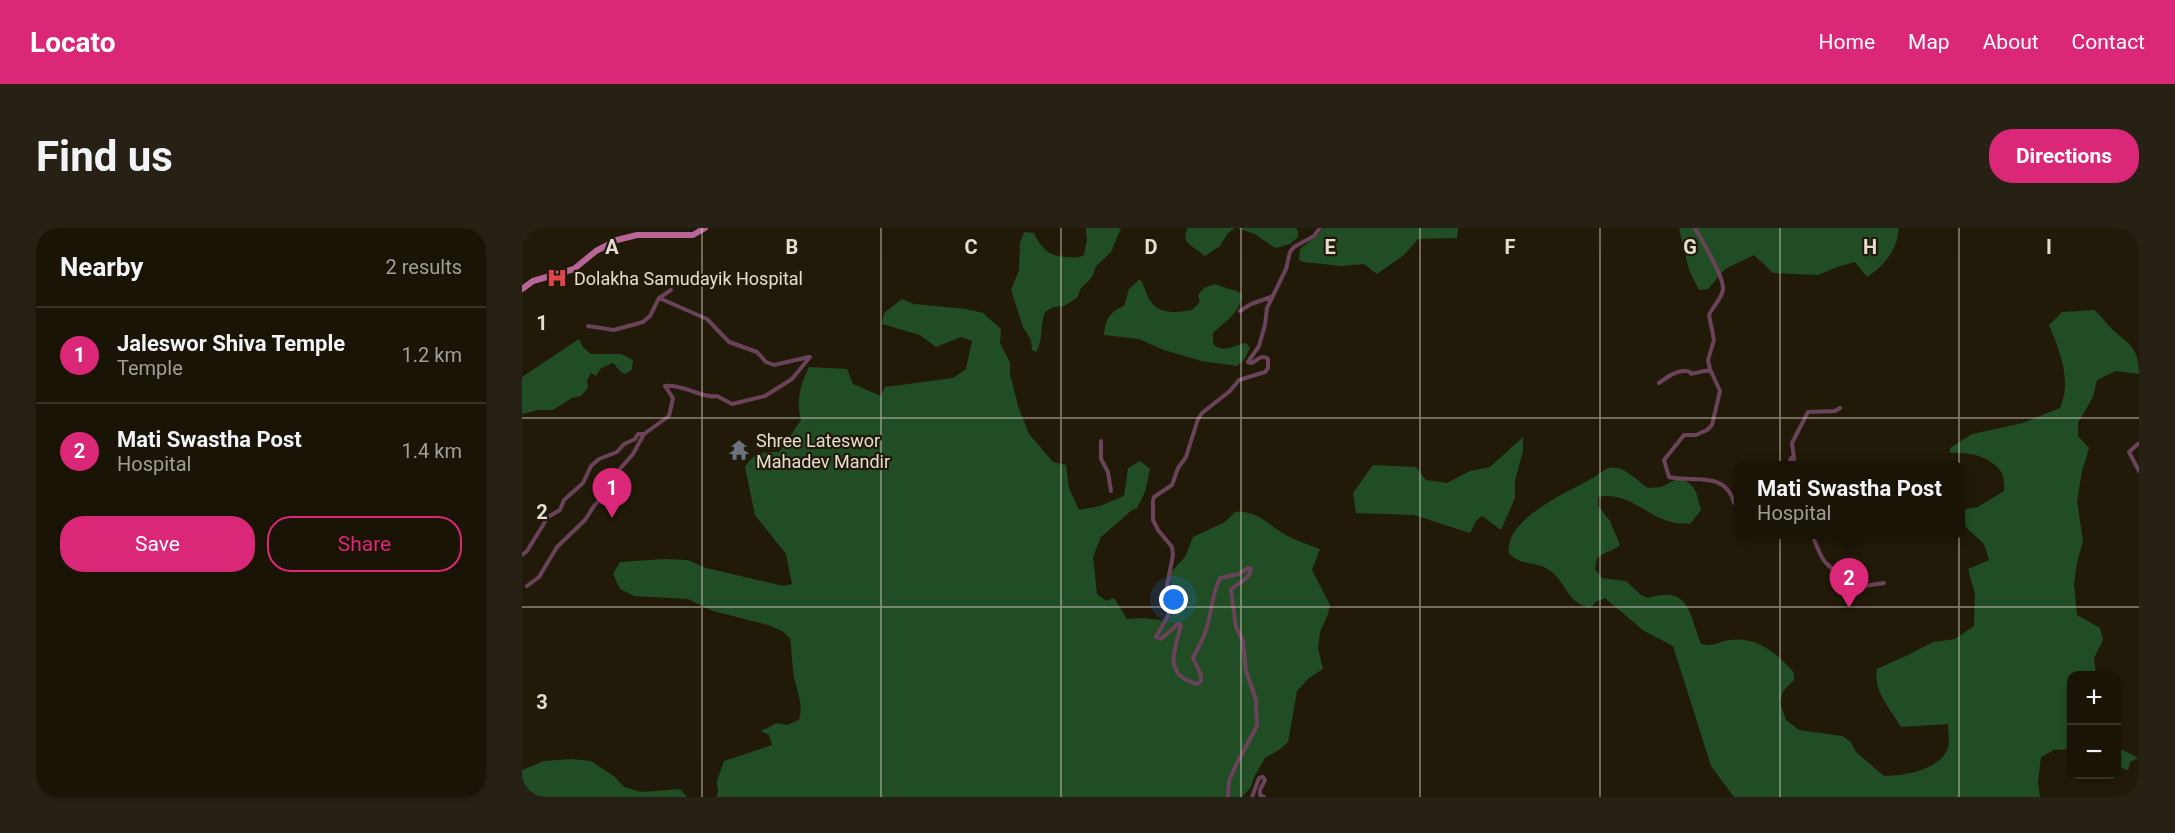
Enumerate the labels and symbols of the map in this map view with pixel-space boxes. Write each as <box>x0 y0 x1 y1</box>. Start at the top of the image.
text: A <box>605 235 619 259</box>
text: B <box>786 235 798 259</box>
text: C <box>964 235 978 259</box>
text: D <box>1145 235 1158 259</box>
text: E <box>1324 235 1336 259</box>
text: F <box>1505 235 1516 259</box>
text: G <box>1683 235 1697 259</box>
text: H <box>1863 235 1877 259</box>
text: I <box>2046 235 2052 259</box>
hospital icon: Dolakha Samudayik Hospital <box>545 266 569 290</box>
place label: Dolakha Samudayik Hospital <box>574 268 803 289</box>
text: 1 <box>536 311 548 335</box>
place label: Shree Lateswor Mahadev Mandir <box>756 430 890 472</box>
temple icon: Shree Lateswor Mahadev Mandir <box>727 438 751 462</box>
pin: 1 <box>592 468 632 518</box>
text: 2 <box>536 500 548 524</box>
pin: 2 <box>1830 558 1868 608</box>
your location <box>1159 585 1188 614</box>
text: 3 <box>536 690 548 714</box>

